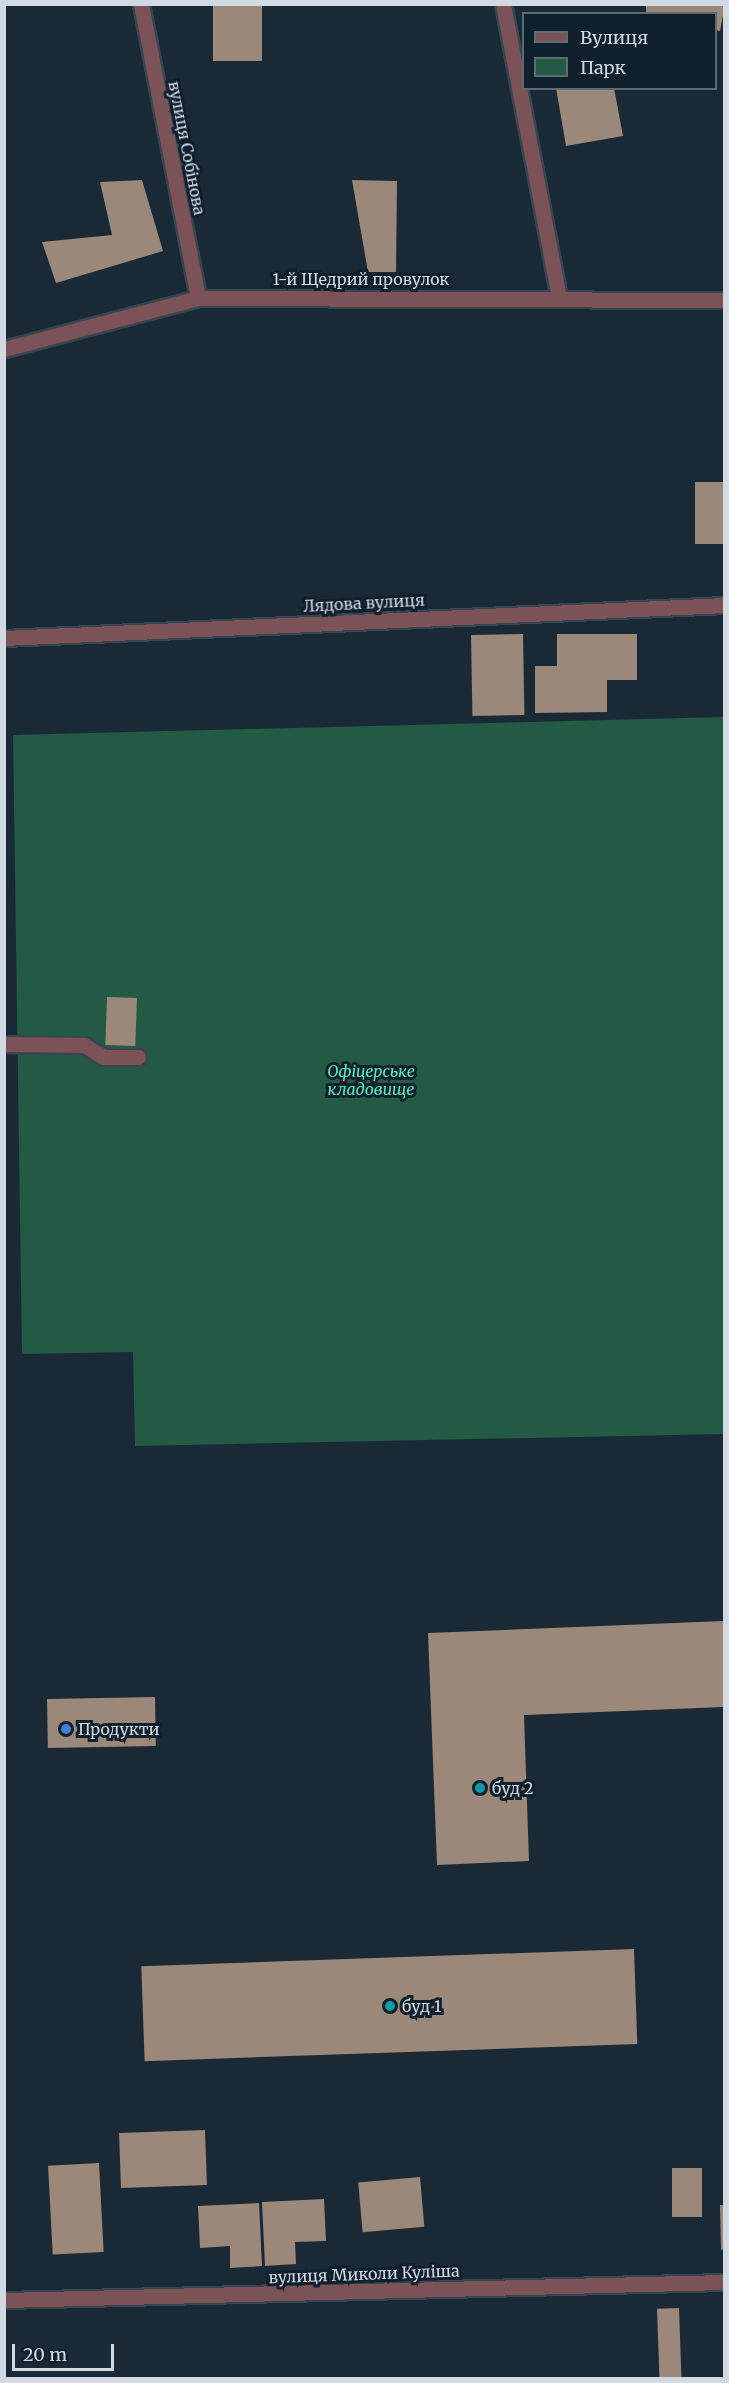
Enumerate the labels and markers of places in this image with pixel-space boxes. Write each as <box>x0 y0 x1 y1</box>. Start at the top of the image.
place label: Продукти <box>78 1719 159 1739</box>
marker: Продукти <box>59 1722 73 1736</box>
place label: буд 2 <box>492 1778 533 1798</box>
marker: буд 2 <box>473 1781 487 1795</box>
place label: буд 1 <box>402 1996 441 2016</box>
marker: буд 1 <box>383 1999 397 2013</box>

